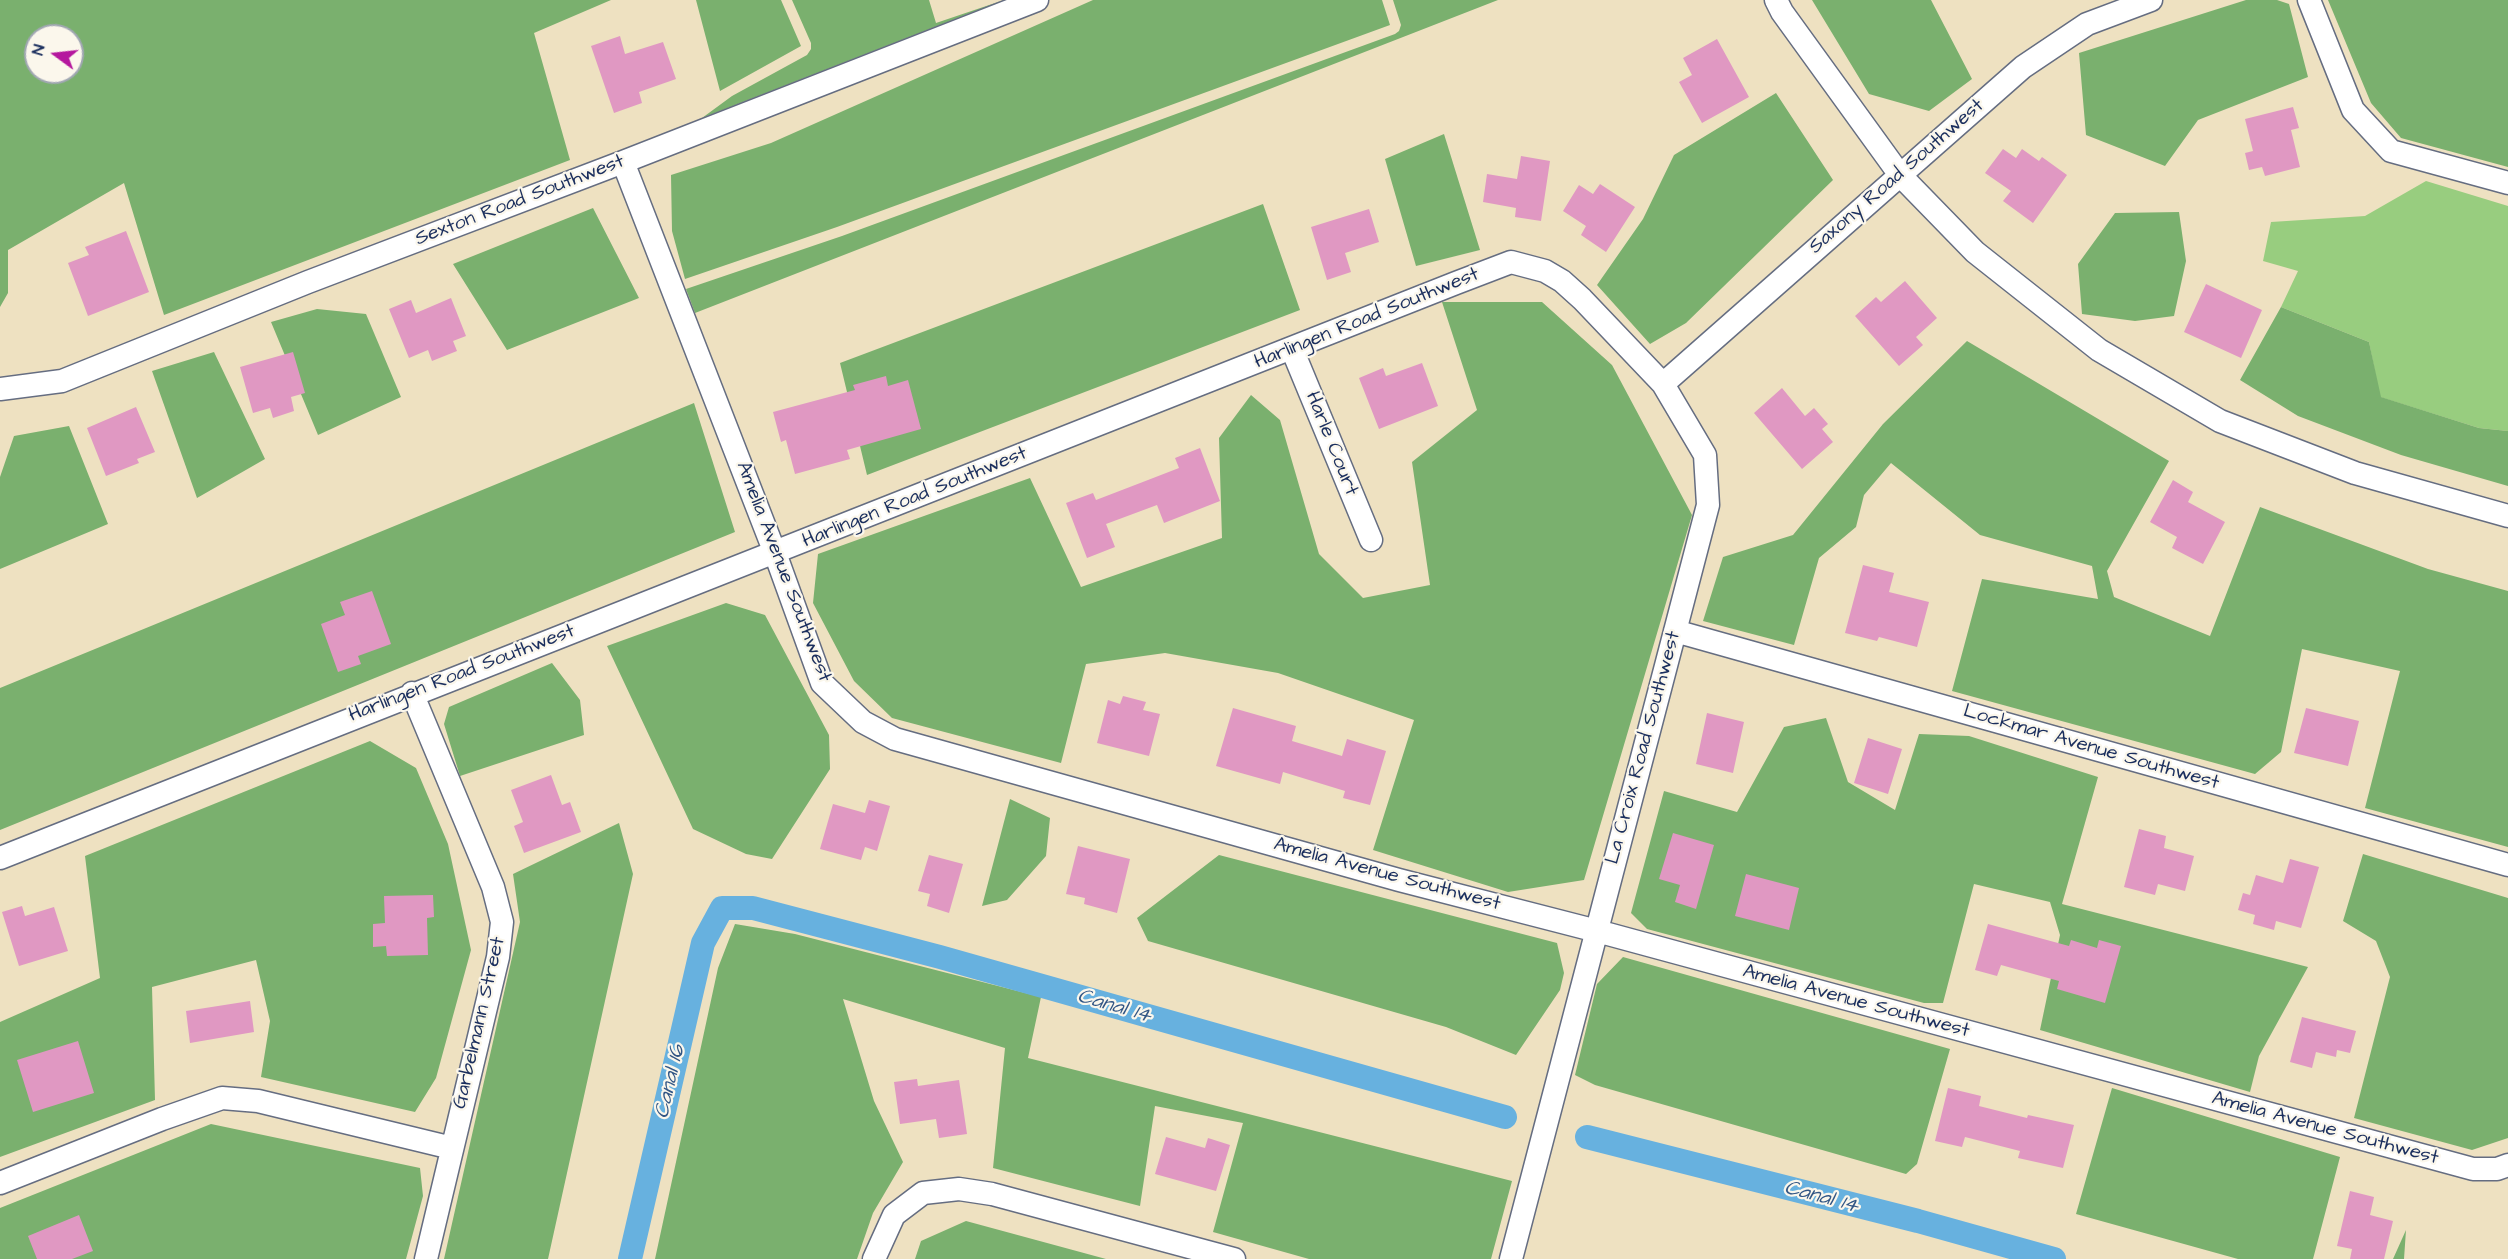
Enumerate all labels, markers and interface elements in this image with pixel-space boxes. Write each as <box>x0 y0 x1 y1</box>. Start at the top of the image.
north arrow <box>24 24 84 84</box>
text: N <box>27 42 50 58</box>
street label: Saxony Road Southwest <box>1805 94 1989 260</box>
street label: Sexton Road Southwest <box>412 150 628 252</box>
street label: Harlingen Road Southwest <box>1251 263 1483 375</box>
street label: Harle Court <box>1299 389 1363 499</box>
street label: Harlingen Road Southwest <box>799 442 1031 554</box>
street label: Amelia Avenue Southwest <box>730 459 836 685</box>
street label: Harlingen Road Southwest <box>346 620 578 728</box>
street label: La Croix Road Southwest <box>1601 629 1687 867</box>
street label: Lockmar Avenue Southwest <box>1960 700 2222 796</box>
street label: Amelia Avenue Southwest <box>1271 833 1503 917</box>
street label: Garbelmann Street <box>449 935 511 1111</box>
street label: Amelia Avenue Southwest <box>1740 960 1972 1044</box>
water label: Canal 14 <box>1074 984 1154 1030</box>
water label: Canal 16 <box>650 1043 692 1121</box>
street label: Amelia Avenue Southwest <box>2209 1087 2441 1171</box>
water label: Canal 14 <box>1781 1176 1861 1220</box>

